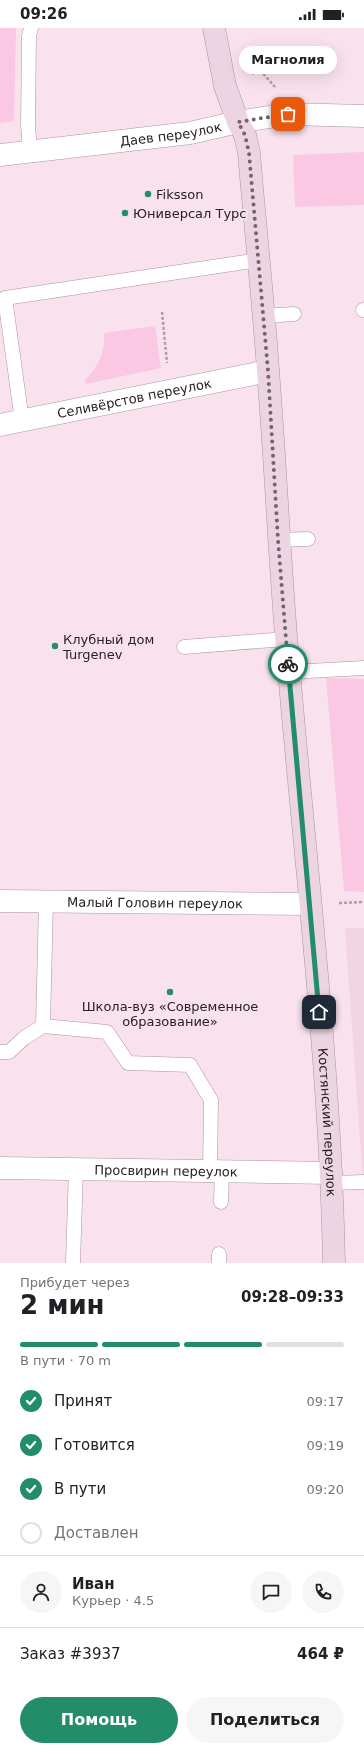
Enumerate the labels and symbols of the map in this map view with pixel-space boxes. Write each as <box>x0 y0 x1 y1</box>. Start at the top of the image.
callout: Магнолия <box>239 46 337 74</box>
pin <box>271 97 305 131</box>
street label: Даев переулок <box>119 119 223 149</box>
place label: Fiksson <box>156 187 203 202</box>
marker: Fiksson <box>143 189 153 199</box>
place label: Юниверсал Турс <box>133 206 246 221</box>
marker: Юниверсал Турс <box>120 208 130 218</box>
street label: Селивёрстов переулок <box>56 375 213 421</box>
place label: Клубный дом Turgenev <box>62 632 154 662</box>
marker: Клубный дом Turgenev <box>50 641 60 651</box>
courier <box>268 644 308 684</box>
street label: Малый Головин переулок <box>67 894 243 911</box>
marker: Школа-вуз «Современное образование» <box>165 987 175 997</box>
pin <box>302 995 336 1029</box>
place label: Школа-вуз «Современное образование» <box>82 999 258 1029</box>
street label: Костянский переулок <box>316 1047 339 1197</box>
street label: Просвирин переулок <box>94 1162 238 1179</box>

